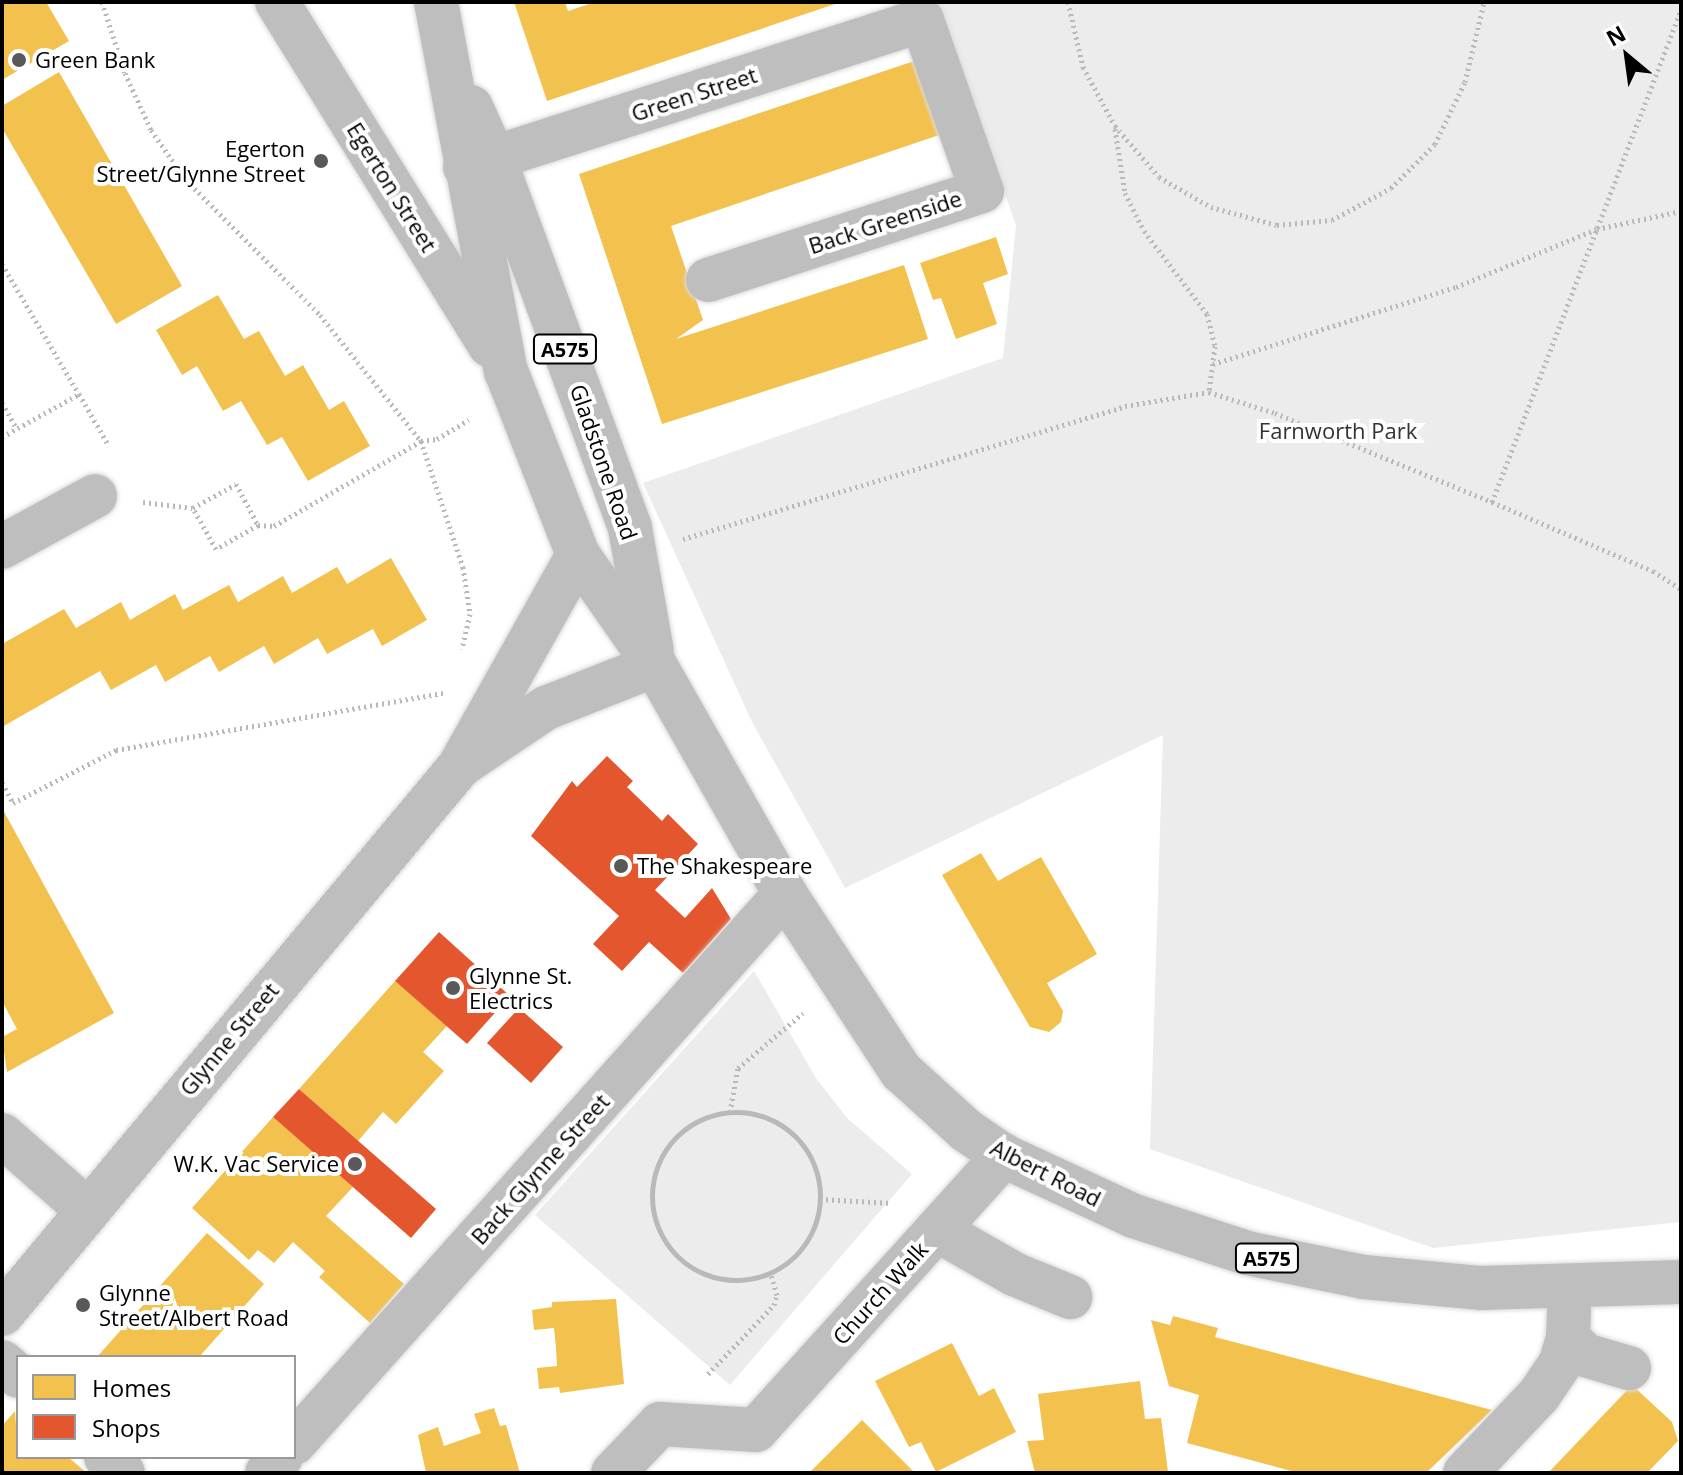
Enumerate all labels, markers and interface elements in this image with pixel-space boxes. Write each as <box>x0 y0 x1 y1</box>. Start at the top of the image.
north arrow <box>1587 16 1667 96</box>
text: N <box>1600 18 1630 52</box>
place label: Green Bank <box>35 47 155 73</box>
marker: Green Bank <box>10 51 28 69</box>
street label: Green Street <box>628 61 760 127</box>
street label: Egerton Street <box>342 118 442 256</box>
place label: Egerton Street/Glynne Street <box>96 135 305 186</box>
marker: Egerton Street/Glynne Street <box>312 152 330 170</box>
street label: Back Greenside <box>805 185 965 259</box>
road number: A575 <box>531 333 599 365</box>
street label: Gladstone Road <box>565 381 643 543</box>
park label: Farnworth Park <box>1259 418 1417 444</box>
place label: The Shakespeare <box>637 853 812 879</box>
marker: The Shakespeare <box>612 857 630 875</box>
place label: Glynne St. Electrics <box>469 962 572 1014</box>
street label: Glynne Street <box>174 977 284 1101</box>
marker: Glynne St. Electrics <box>444 979 462 997</box>
street label: Back Glynne Street <box>466 1088 614 1250</box>
street label: Albert Road <box>986 1134 1106 1212</box>
place label: W.K. Vac Service <box>174 1151 339 1177</box>
marker: W.K. Vac Service <box>346 1155 364 1173</box>
street label: Church Walk <box>827 1236 933 1350</box>
road number: A575 <box>1233 1242 1301 1274</box>
place label: Glynne Street/Albert Road <box>99 1279 289 1330</box>
marker: Glynne Street/Albert Road <box>74 1296 92 1314</box>
legend <box>16 1355 296 1459</box>
text: Homes <box>92 1371 171 1404</box>
text: Shops <box>92 1411 160 1444</box>

